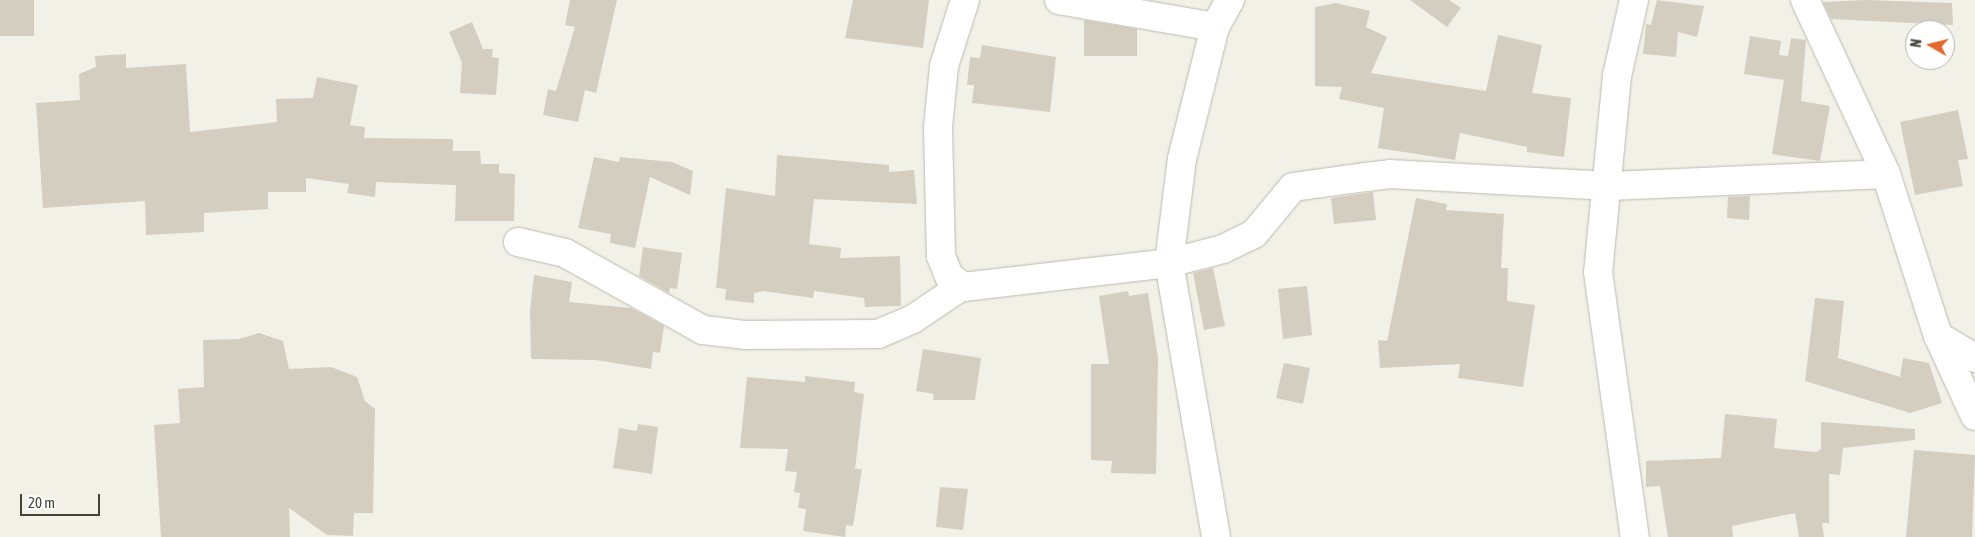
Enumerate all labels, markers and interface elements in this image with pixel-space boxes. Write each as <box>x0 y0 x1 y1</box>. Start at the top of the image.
north arrow <box>1905 20 1955 70</box>
text: N <box>1908 38 1925 48</box>
scale bar <box>22 484 102 516</box>
text: 20 m <box>28 494 55 511</box>

